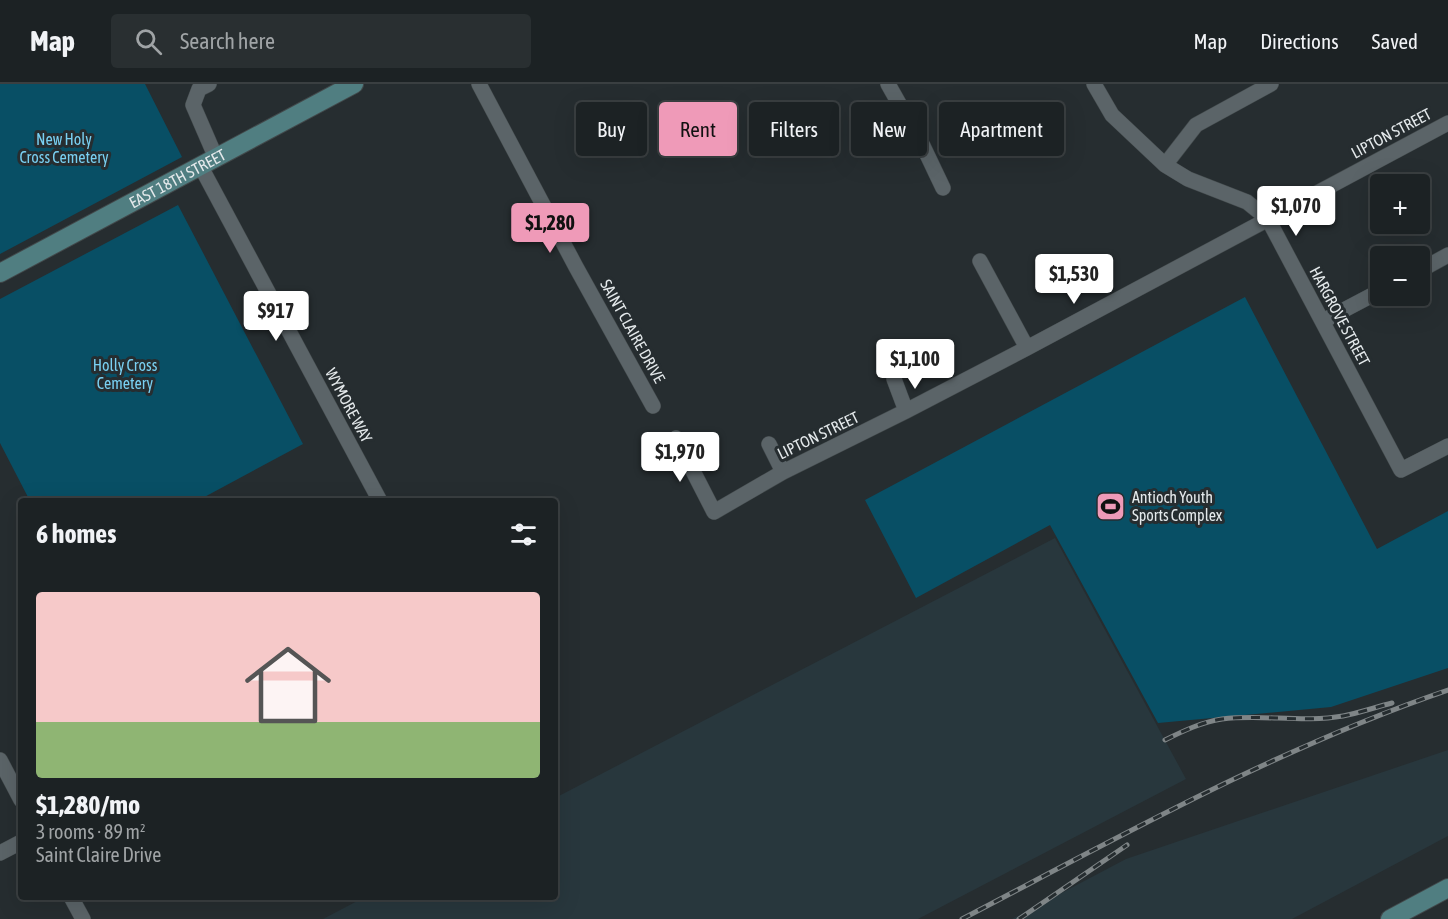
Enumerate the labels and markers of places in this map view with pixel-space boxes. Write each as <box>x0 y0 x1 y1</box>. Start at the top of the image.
pin: $1,070 <box>1247 186 1345 237</box>
pin: $1,280 <box>501 203 599 254</box>
pin: $1,530 <box>1025 254 1123 305</box>
pin: $917 <box>240 291 312 342</box>
pin: $1,100 <box>866 339 964 390</box>
pin: $1,970 <box>631 432 729 483</box>
place label: Antioch Youth Sports Complex <box>1132 488 1223 525</box>
sports icon: Antioch Youth Sports Complex <box>1095 490 1127 522</box>

